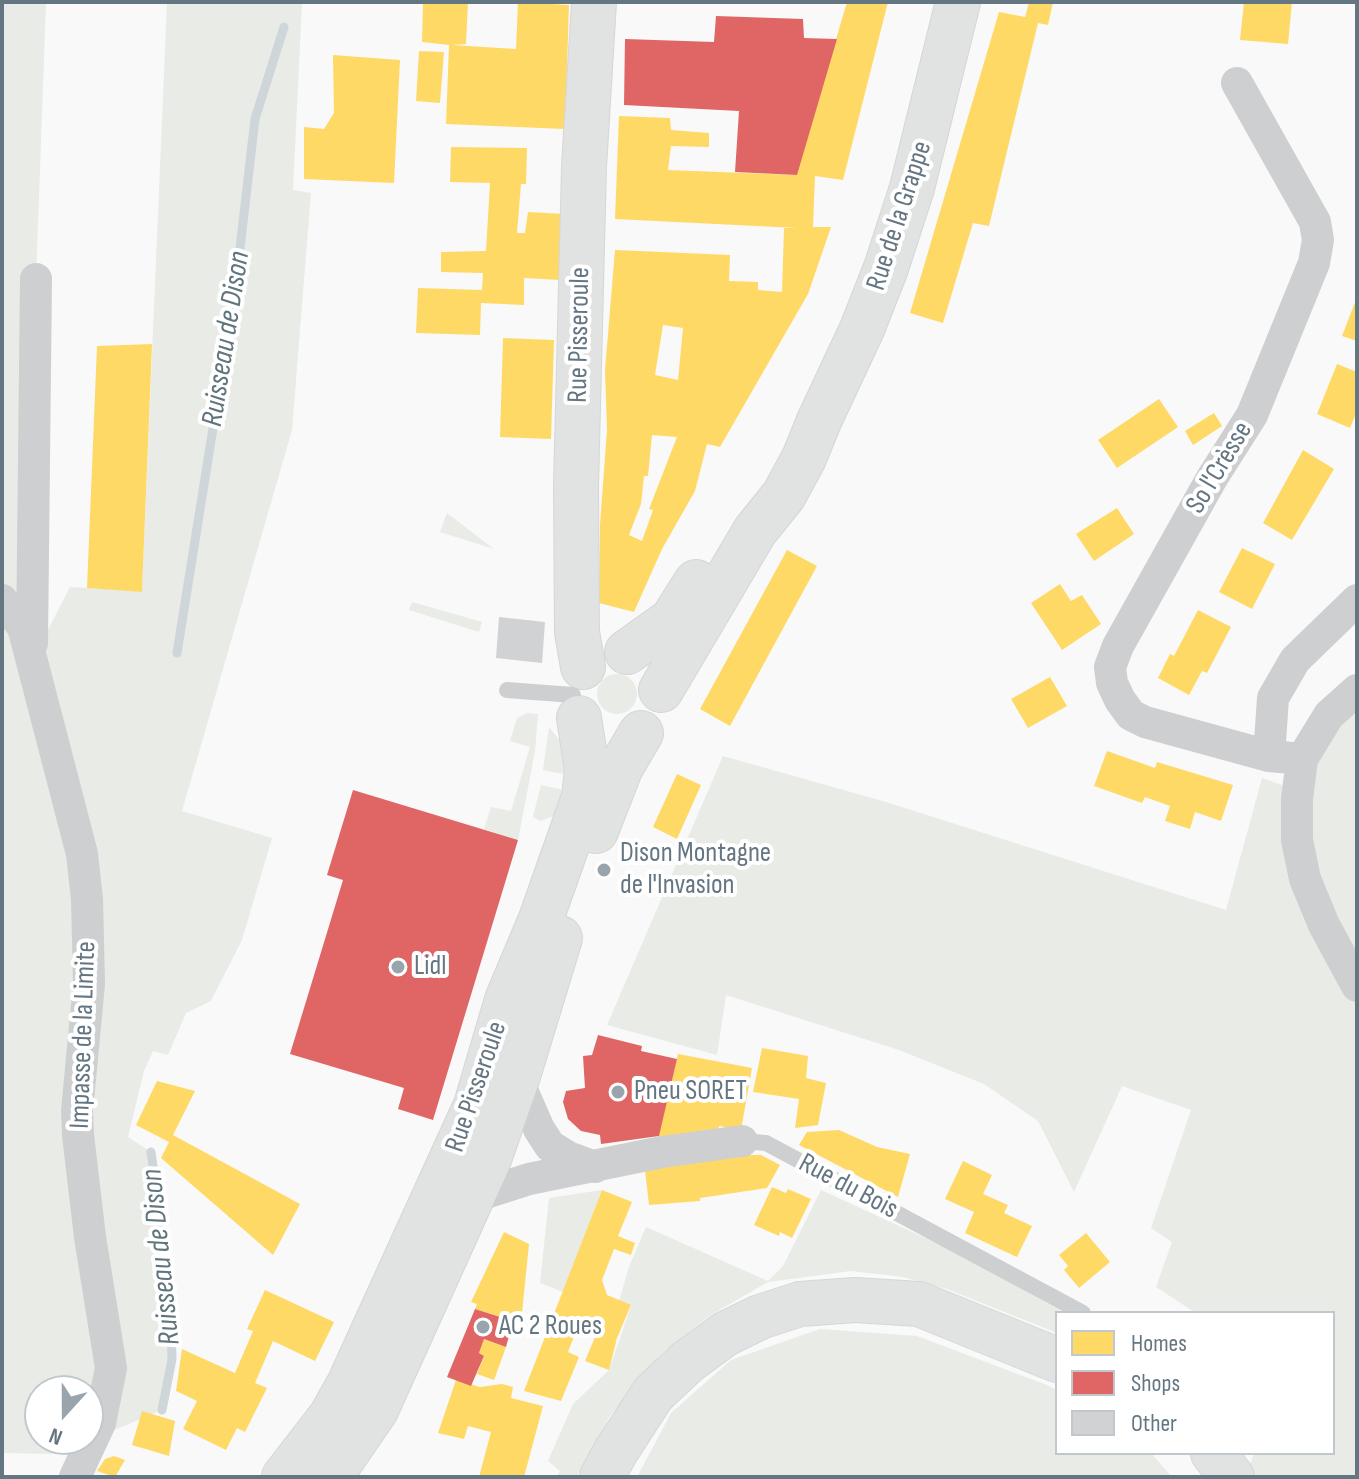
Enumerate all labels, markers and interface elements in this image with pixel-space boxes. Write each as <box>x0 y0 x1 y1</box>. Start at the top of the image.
street label: Rue de la Grappe <box>860 137 940 295</box>
water label: Ruisseau de Dison <box>195 249 259 429</box>
street label: Rue Pisseroule <box>562 267 598 403</box>
street label: So l'Crèsse <box>1180 416 1260 520</box>
place label: Dison Montagne de l'Invasion <box>620 837 771 903</box>
marker: Dison Montagne de l'Invasion <box>595 861 613 879</box>
street label: Impasse de la Limite <box>64 941 104 1129</box>
place label: Lidl <box>414 950 446 984</box>
marker: Lidl <box>389 958 407 976</box>
street label: Rue Pisseroule <box>439 1017 515 1157</box>
place label: Pneu SORET <box>634 1075 747 1109</box>
marker: Pneu SORET <box>609 1083 627 1101</box>
street label: Rue du Bois <box>793 1147 903 1227</box>
water label: Ruisseau de Dison <box>135 1167 189 1347</box>
place label: AC 2 Roues <box>499 1310 602 1344</box>
legend <box>1055 1311 1335 1455</box>
marker: AC 2 Roues <box>474 1318 492 1336</box>
text: Homes <box>1131 1329 1187 1358</box>
text: Shops <box>1131 1369 1180 1398</box>
north arrow <box>24 1375 104 1455</box>
text: Other <box>1131 1409 1177 1438</box>
text: N <box>46 1421 66 1451</box>

